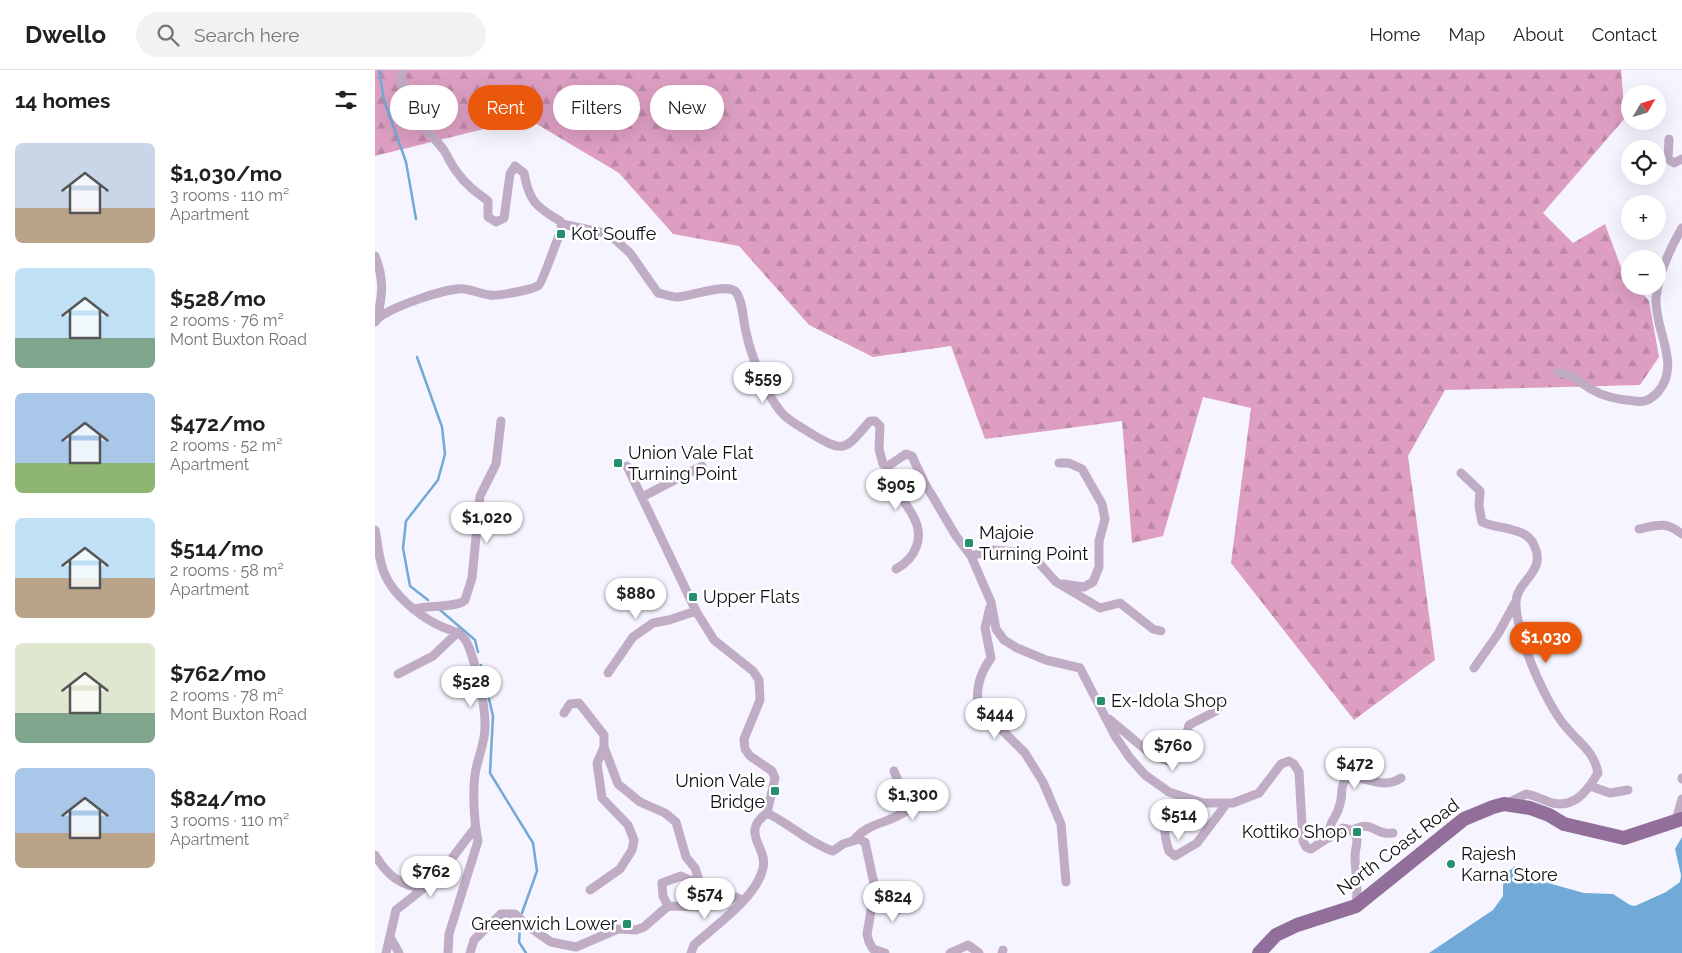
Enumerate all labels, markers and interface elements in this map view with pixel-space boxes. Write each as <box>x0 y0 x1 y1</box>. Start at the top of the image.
search box <box>136 12 486 57</box>
text: Dwello <box>25 20 106 49</box>
icon: search <box>154 21 182 49</box>
text: Search here <box>194 24 300 46</box>
text: Home <box>1369 24 1420 45</box>
text: Map <box>1448 24 1485 45</box>
text: About <box>1513 24 1564 45</box>
text: Contact <box>1592 24 1657 45</box>
chip: Buy <box>390 85 458 130</box>
chip: Rent <box>468 85 543 130</box>
chip: Filters <box>553 85 640 130</box>
chip: New <box>650 85 724 130</box>
north arrow <box>1621 85 1666 130</box>
map controls <box>1621 85 1666 295</box>
icon: filters <box>332 86 360 114</box>
text: 14 homes <box>15 88 110 113</box>
button: locate <box>1621 140 1666 185</box>
text: $1,030/mo <box>170 161 282 186</box>
icon: home <box>55 163 115 223</box>
text: 3 rooms · 110 m² <box>170 186 289 205</box>
button: + <box>1621 195 1666 240</box>
text: Apartment <box>170 205 249 224</box>
place label: Kot Souffe <box>571 223 657 244</box>
marker: Kot Souffe <box>555 228 567 240</box>
button: − <box>1621 250 1666 295</box>
text: $528/mo <box>170 286 266 311</box>
icon: home <box>55 288 115 348</box>
text: 2 rooms · 76 m² <box>170 311 284 330</box>
text: Mont Buxton Road <box>170 330 307 349</box>
pin: $559 <box>733 362 793 404</box>
text: $559 <box>744 368 782 387</box>
text: $472/mo <box>170 411 265 436</box>
icon: home <box>55 413 115 473</box>
text: 2 rooms · 52 m² <box>170 436 282 455</box>
place label: Union Vale Flat Turning Point <box>628 442 754 484</box>
text: Apartment <box>170 455 249 474</box>
marker: Union Vale Flat Turning Point <box>612 457 624 469</box>
pin: $905 <box>866 468 926 511</box>
text: $905 <box>877 475 915 494</box>
pin: $1,020 <box>446 502 528 544</box>
text: $1,020 <box>462 508 512 527</box>
place label: Majoie Turning Point <box>979 522 1088 564</box>
text: $514/mo <box>170 536 264 561</box>
marker: Majoie Turning Point <box>963 537 975 549</box>
icon: home <box>55 538 115 598</box>
text: 2 rooms · 58 m² <box>170 561 284 580</box>
pin: $880 <box>606 578 666 620</box>
text: Apartment <box>170 580 249 599</box>
text: $880 <box>616 584 656 603</box>
place label: Upper Flats <box>703 586 800 607</box>
marker: Upper Flats <box>687 591 699 603</box>
pin: $1,030 <box>1505 622 1587 664</box>
text: $1,030 <box>1521 628 1571 647</box>
text: $762/mo <box>170 661 266 686</box>
icon: home <box>55 663 115 723</box>
pin: $528 <box>441 666 501 708</box>
text: $528 <box>452 672 490 691</box>
text: 2 rooms · 78 m² <box>170 686 283 705</box>
place label: Ex-Idola Shop <box>1111 690 1227 711</box>
marker: Ex-Idola Shop <box>1095 695 1107 707</box>
pin: $444 <box>965 698 1025 740</box>
text: $444 <box>976 704 1014 723</box>
text: Mont Buxton Road <box>170 705 307 724</box>
pin: $760 <box>1143 730 1203 772</box>
text: $760 <box>1154 736 1192 755</box>
pin: $472 <box>1325 748 1385 790</box>
text: $472 <box>1336 754 1374 773</box>
place label: Union Vale Bridge <box>675 770 765 812</box>
pin: $1,300 <box>872 778 954 821</box>
marker: Union Vale Bridge <box>769 785 781 797</box>
text: $1,300 <box>888 785 938 804</box>
text: $824/mo <box>170 786 266 811</box>
icon: home <box>55 788 115 848</box>
street label: North Coast Road <box>1333 794 1463 899</box>
pin: $514 <box>1149 798 1209 841</box>
text: $514 <box>1161 805 1197 824</box>
text: 3 rooms · 110 m² <box>170 811 289 830</box>
place label: Kottiko Shop <box>1242 821 1347 842</box>
marker: Kottiko Shop <box>1351 826 1363 838</box>
text: Apartment <box>170 830 249 849</box>
place label: Rajesh Karna Store <box>1461 843 1558 885</box>
pin: $762 <box>401 856 461 898</box>
marker: Rajesh Karna Store <box>1445 858 1457 870</box>
text: $762 <box>412 862 450 881</box>
pin: $574 <box>675 878 735 920</box>
pin: $824 <box>863 880 923 923</box>
text: $574 <box>687 884 723 903</box>
text: $824 <box>874 887 912 906</box>
place label: Greenwich Lower <box>471 913 618 934</box>
marker: Greenwich Lower <box>621 918 633 930</box>

